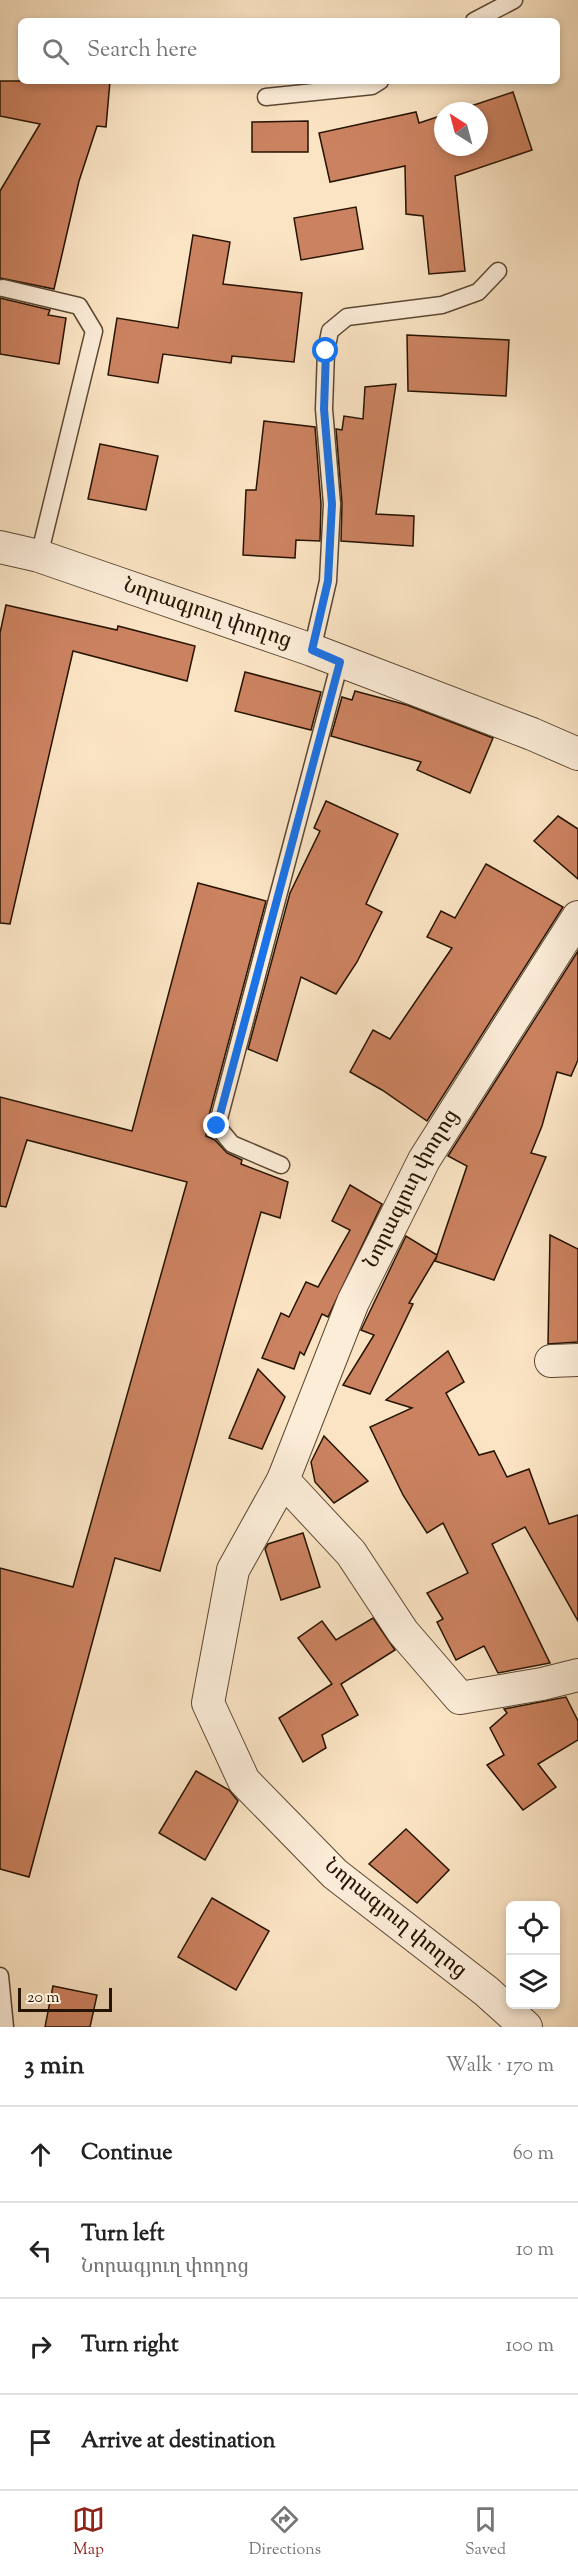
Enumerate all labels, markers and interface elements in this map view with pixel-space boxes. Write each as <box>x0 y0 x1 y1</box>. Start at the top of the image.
search box <box>18 18 560 84</box>
icon: search <box>39 35 72 68</box>
text: Search here <box>87 35 197 67</box>
north arrow <box>434 102 488 156</box>
route start <box>312 337 338 363</box>
street label: Նորագյուղ փողոց <box>119 571 295 657</box>
street label: Նորագյուղ փողոց <box>357 1104 467 1273</box>
route end <box>203 1112 229 1138</box>
street label: Նորագյուղ փողոց <box>317 1852 473 1986</box>
map controls <box>506 1901 560 2009</box>
button: locate <box>506 1901 560 1955</box>
button: layers <box>506 1955 560 2009</box>
scale bar <box>18 1985 112 2012</box>
text: 20 m <box>27 1987 60 2010</box>
text: 3 min <box>24 2048 84 2085</box>
text: Walk · 170 m <box>446 2052 554 2081</box>
icon: ahead <box>24 2138 57 2171</box>
text: Continue <box>81 2138 172 2170</box>
text: 60 m <box>513 2140 554 2169</box>
text: Turn left <box>81 2219 164 2251</box>
icon: left <box>24 2234 57 2267</box>
text: 10 m <box>516 2236 554 2265</box>
text: Նորագյուղ փողոց <box>81 2253 249 2282</box>
icon: right <box>24 2330 57 2363</box>
text: Turn right <box>81 2330 178 2362</box>
text: 100 m <box>505 2332 554 2361</box>
icon: arrive <box>24 2426 57 2459</box>
text: Arrive at destination <box>81 2426 276 2458</box>
tab: Map <box>72 2503 105 2562</box>
tab: Directions <box>249 2503 321 2562</box>
tab: Saved <box>465 2503 506 2562</box>

